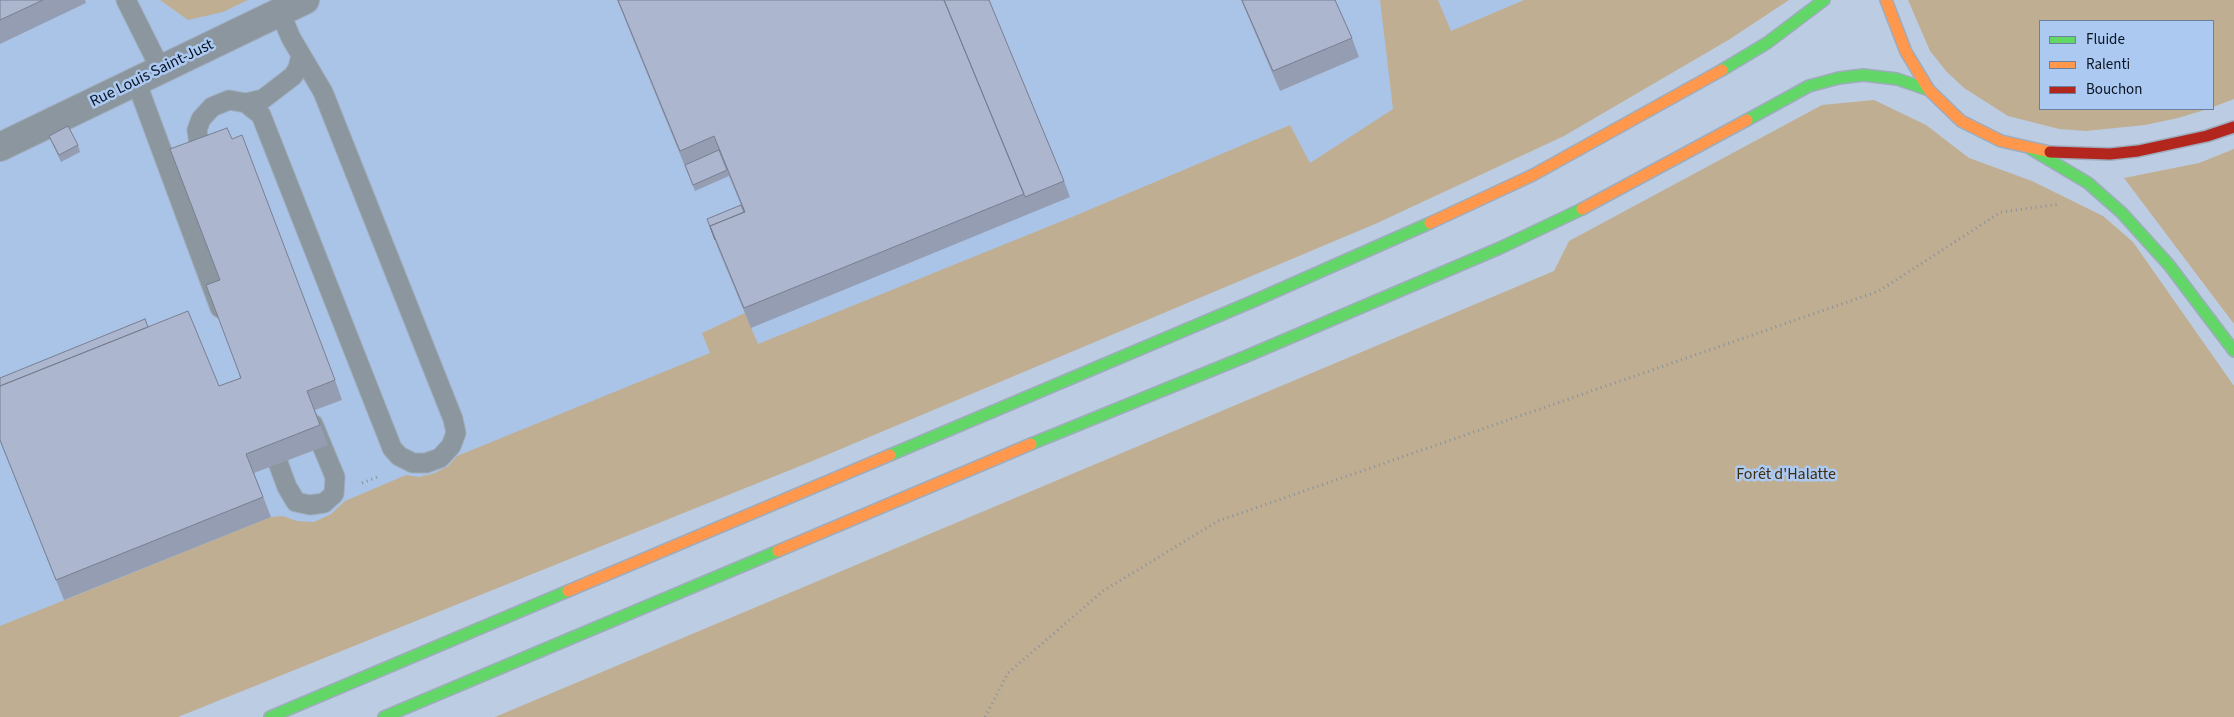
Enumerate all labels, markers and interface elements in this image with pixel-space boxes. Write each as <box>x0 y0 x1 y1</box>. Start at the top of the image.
legend <box>2039 20 2214 110</box>
text: Fluide <box>2086 29 2125 50</box>
street label: Rue Louis Saint-Just <box>87 36 217 112</box>
text: Ralenti <box>2086 54 2130 75</box>
text: Bouchon <box>2086 79 2142 100</box>
park label: Forêt d'Halatte <box>1736 465 1836 485</box>

